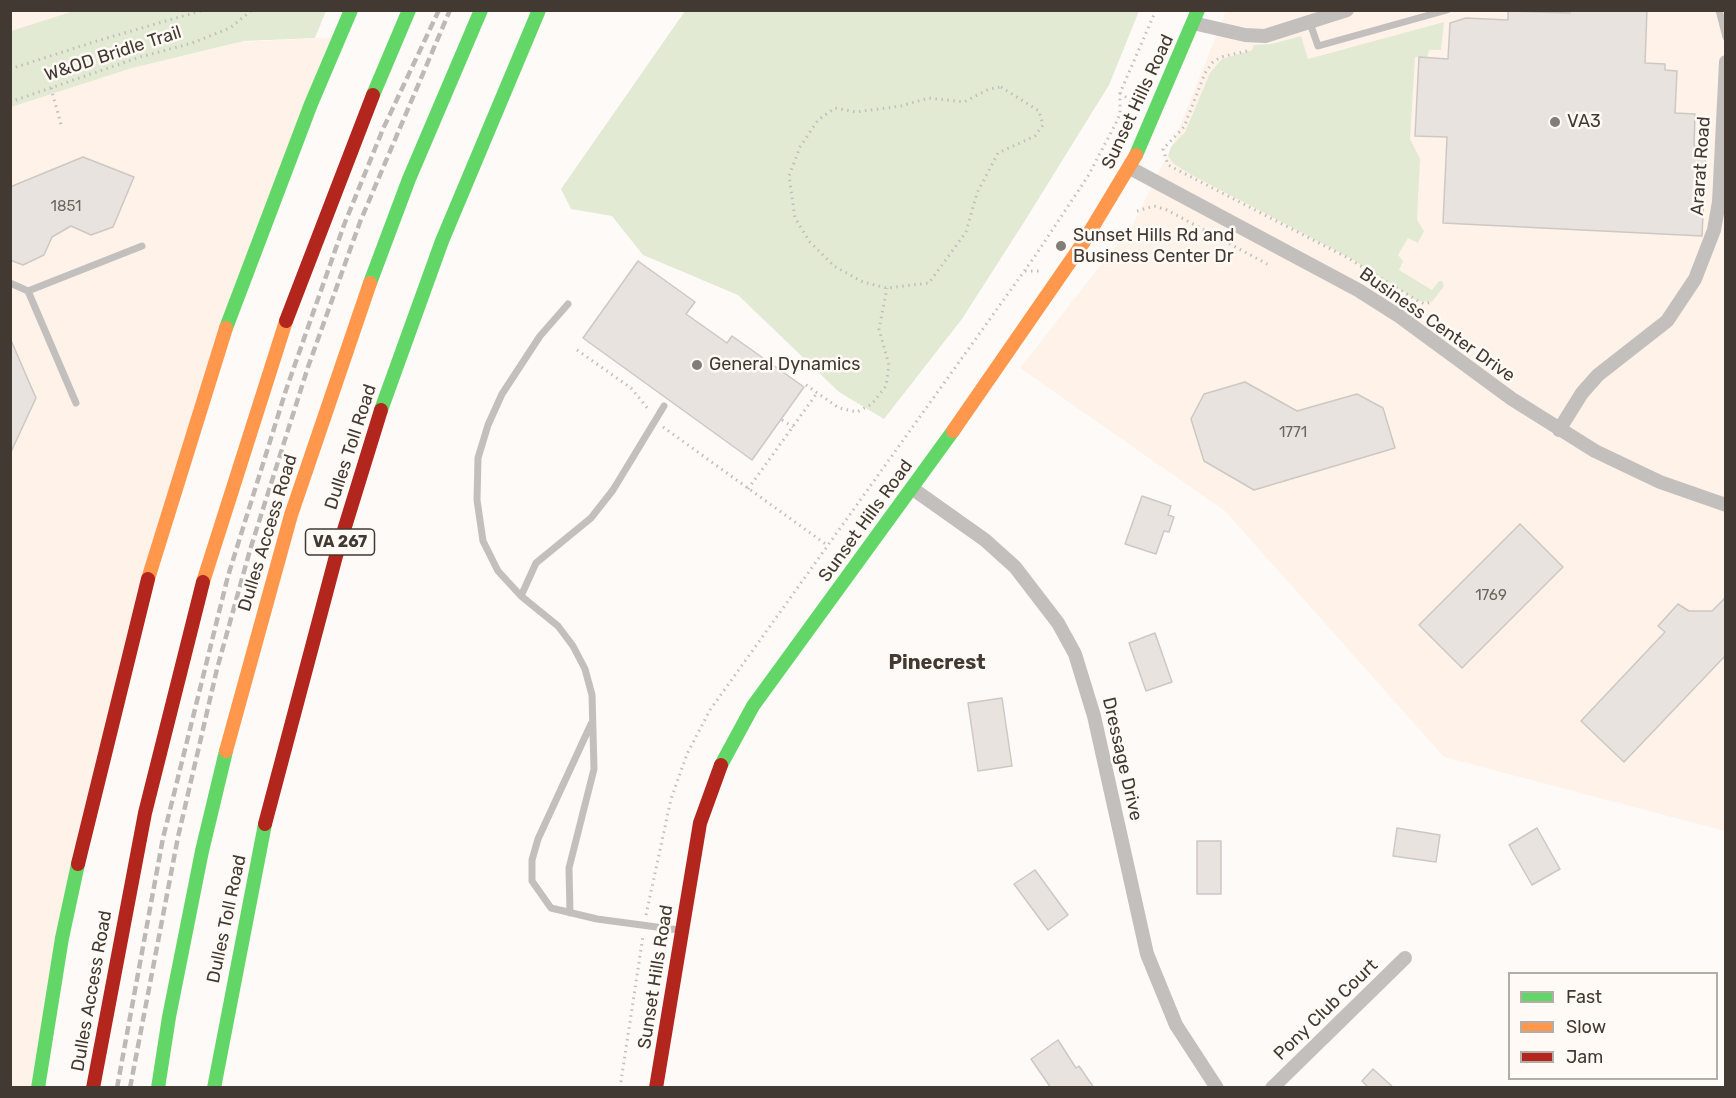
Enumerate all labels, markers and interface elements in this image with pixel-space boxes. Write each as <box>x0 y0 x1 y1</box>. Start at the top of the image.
street label: W&OD Bridle Trail <box>42 22 184 86</box>
street label: Sunset Hills Road <box>1097 31 1179 173</box>
place label: VA3 <box>1567 111 1601 133</box>
marker: VA3 <box>1548 115 1562 129</box>
street label: Ararat Road <box>1687 116 1715 216</box>
house number: 1851 <box>50 198 82 216</box>
place label: Sunset Hills Rd and Business Center Dr <box>1073 225 1234 268</box>
marker: Sunset Hills Rd and Business Center Dr <box>1054 239 1068 253</box>
street label: Business Center Drive <box>1355 263 1519 387</box>
place label: General Dynamics <box>709 354 860 376</box>
marker: General Dynamics <box>690 358 704 372</box>
street label: Dulles Toll Road <box>321 382 381 512</box>
house number: 1771 <box>1279 424 1307 442</box>
street label: Dulles Access Road <box>234 452 302 614</box>
street label: Sunset Hills Road <box>814 456 918 586</box>
road number: VA 267 <box>306 529 374 555</box>
house number: 1769 <box>1475 587 1507 605</box>
district label: Pinecrest <box>889 651 985 675</box>
street label: Dressage Drive <box>1097 695 1147 823</box>
street label: Dulles Toll Road <box>203 853 251 985</box>
street label: Sunset Hills Road <box>634 903 678 1051</box>
street label: Dulles Access Road <box>67 909 117 1073</box>
street label: Pony Club Court <box>1270 955 1382 1065</box>
legend <box>1508 972 1718 1080</box>
text: Fast <box>1566 986 1602 1008</box>
text: Slow <box>1566 1016 1606 1038</box>
text: Jam <box>1566 1046 1603 1068</box>

